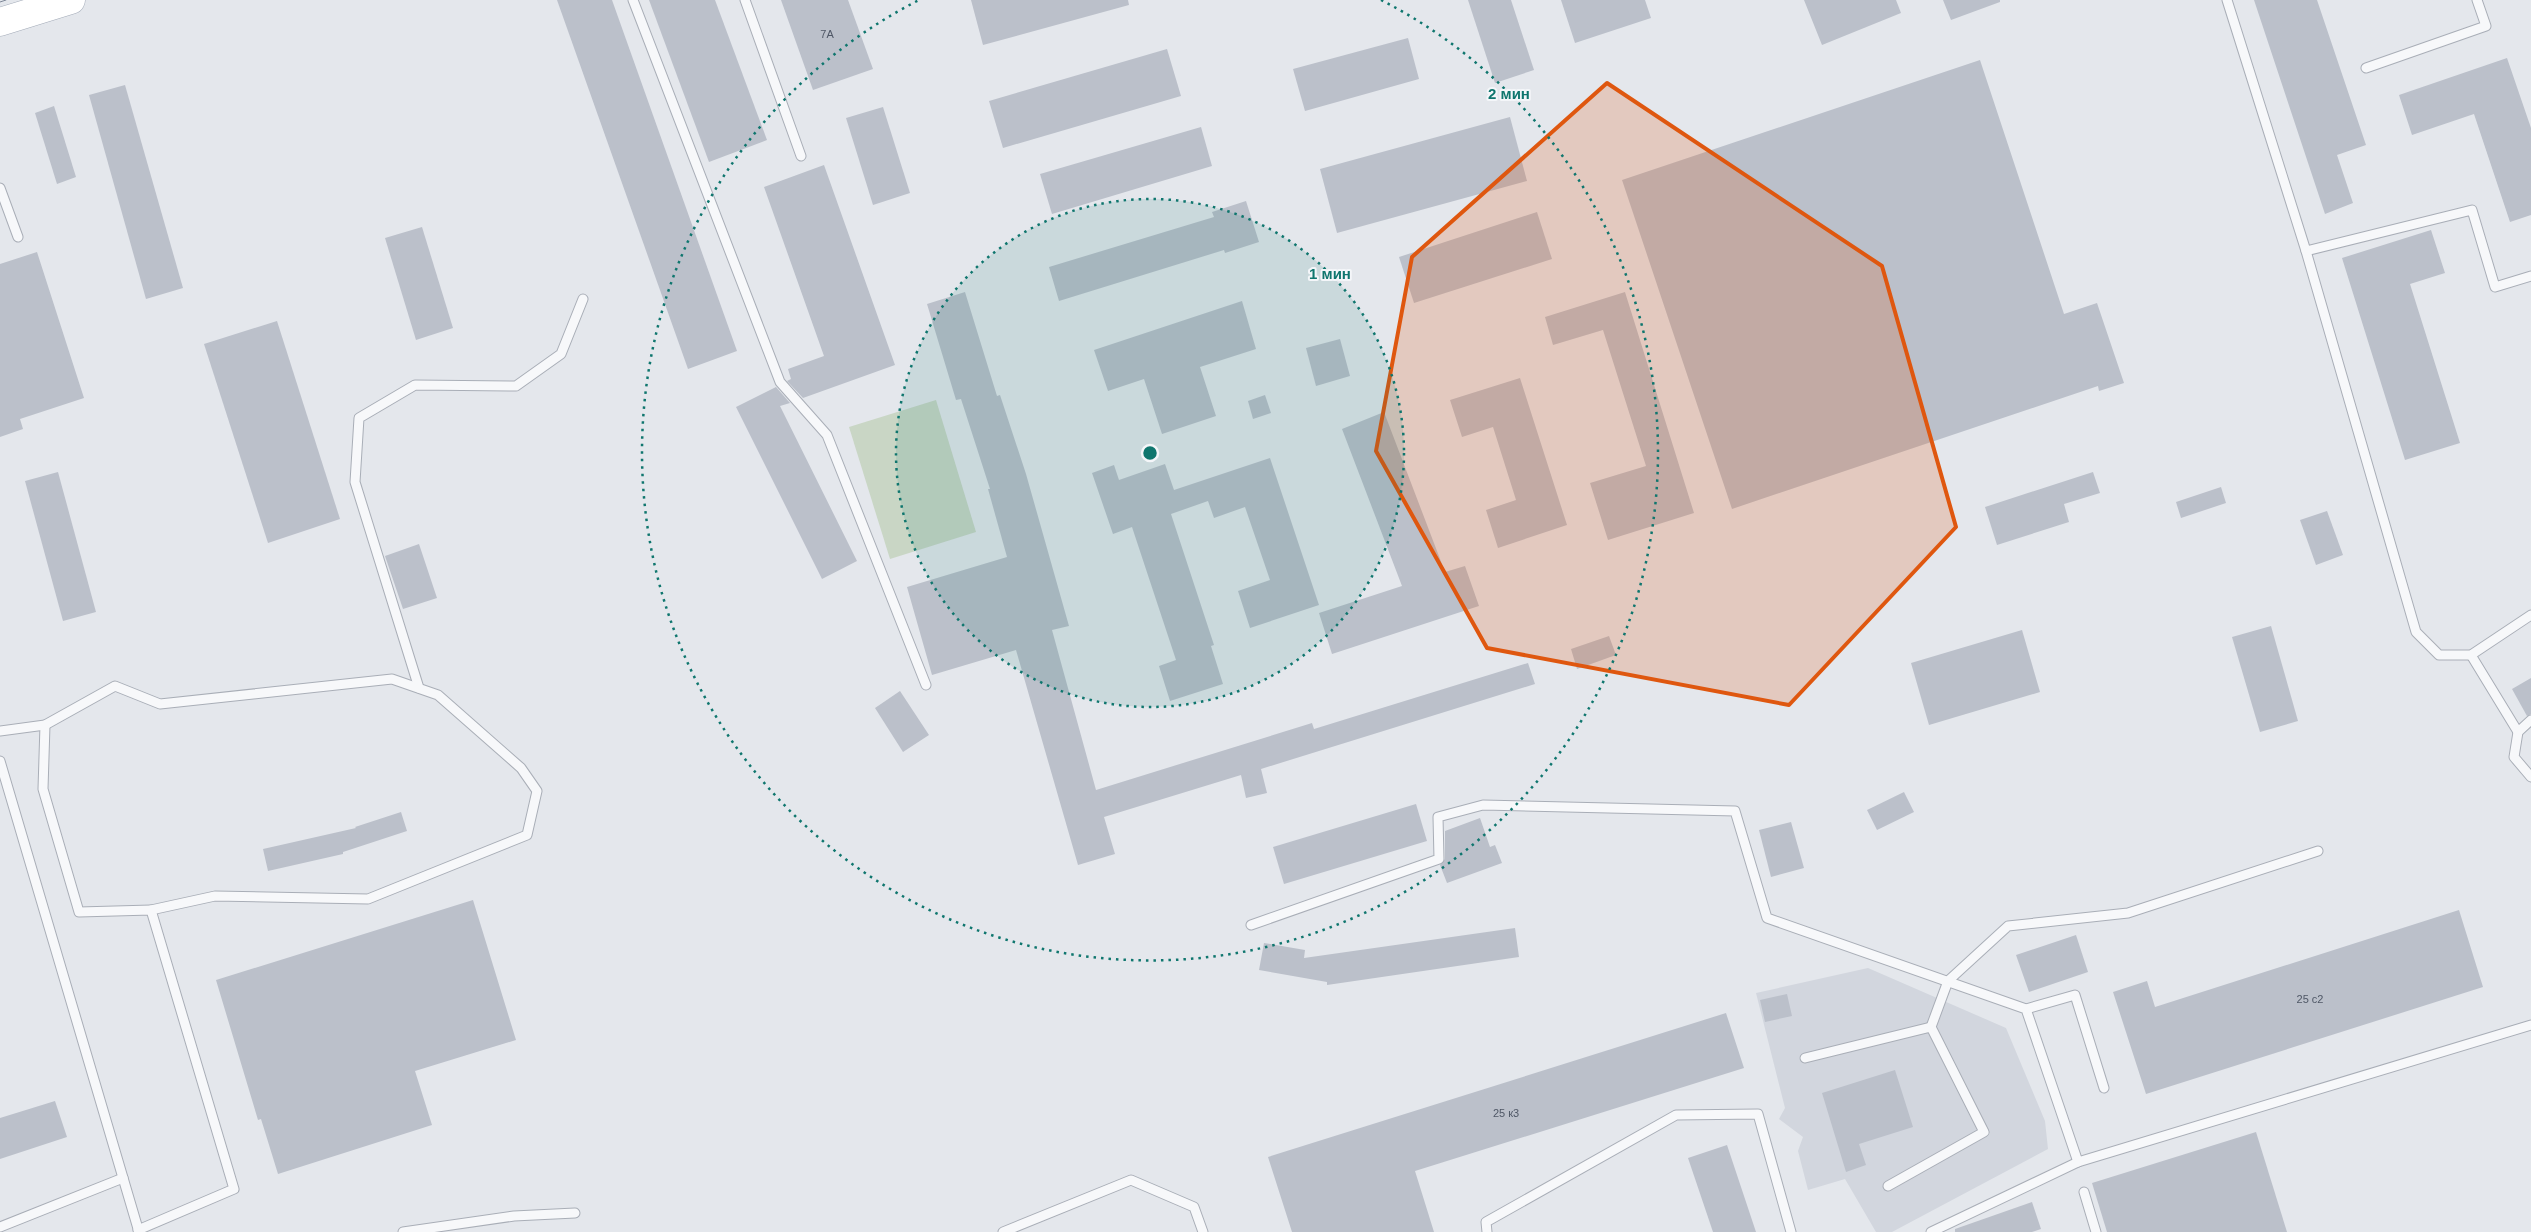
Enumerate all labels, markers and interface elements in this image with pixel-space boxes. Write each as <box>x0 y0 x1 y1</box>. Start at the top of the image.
house number: 7А <box>820 28 834 40</box>
text: 2 мин <box>1488 85 1530 102</box>
text: 1 мин <box>1309 265 1351 282</box>
centre of rings <box>1141 444 1159 462</box>
house number: 25 с2 <box>2297 993 2323 1005</box>
house number: 25 к3 <box>1493 1107 1519 1119</box>

